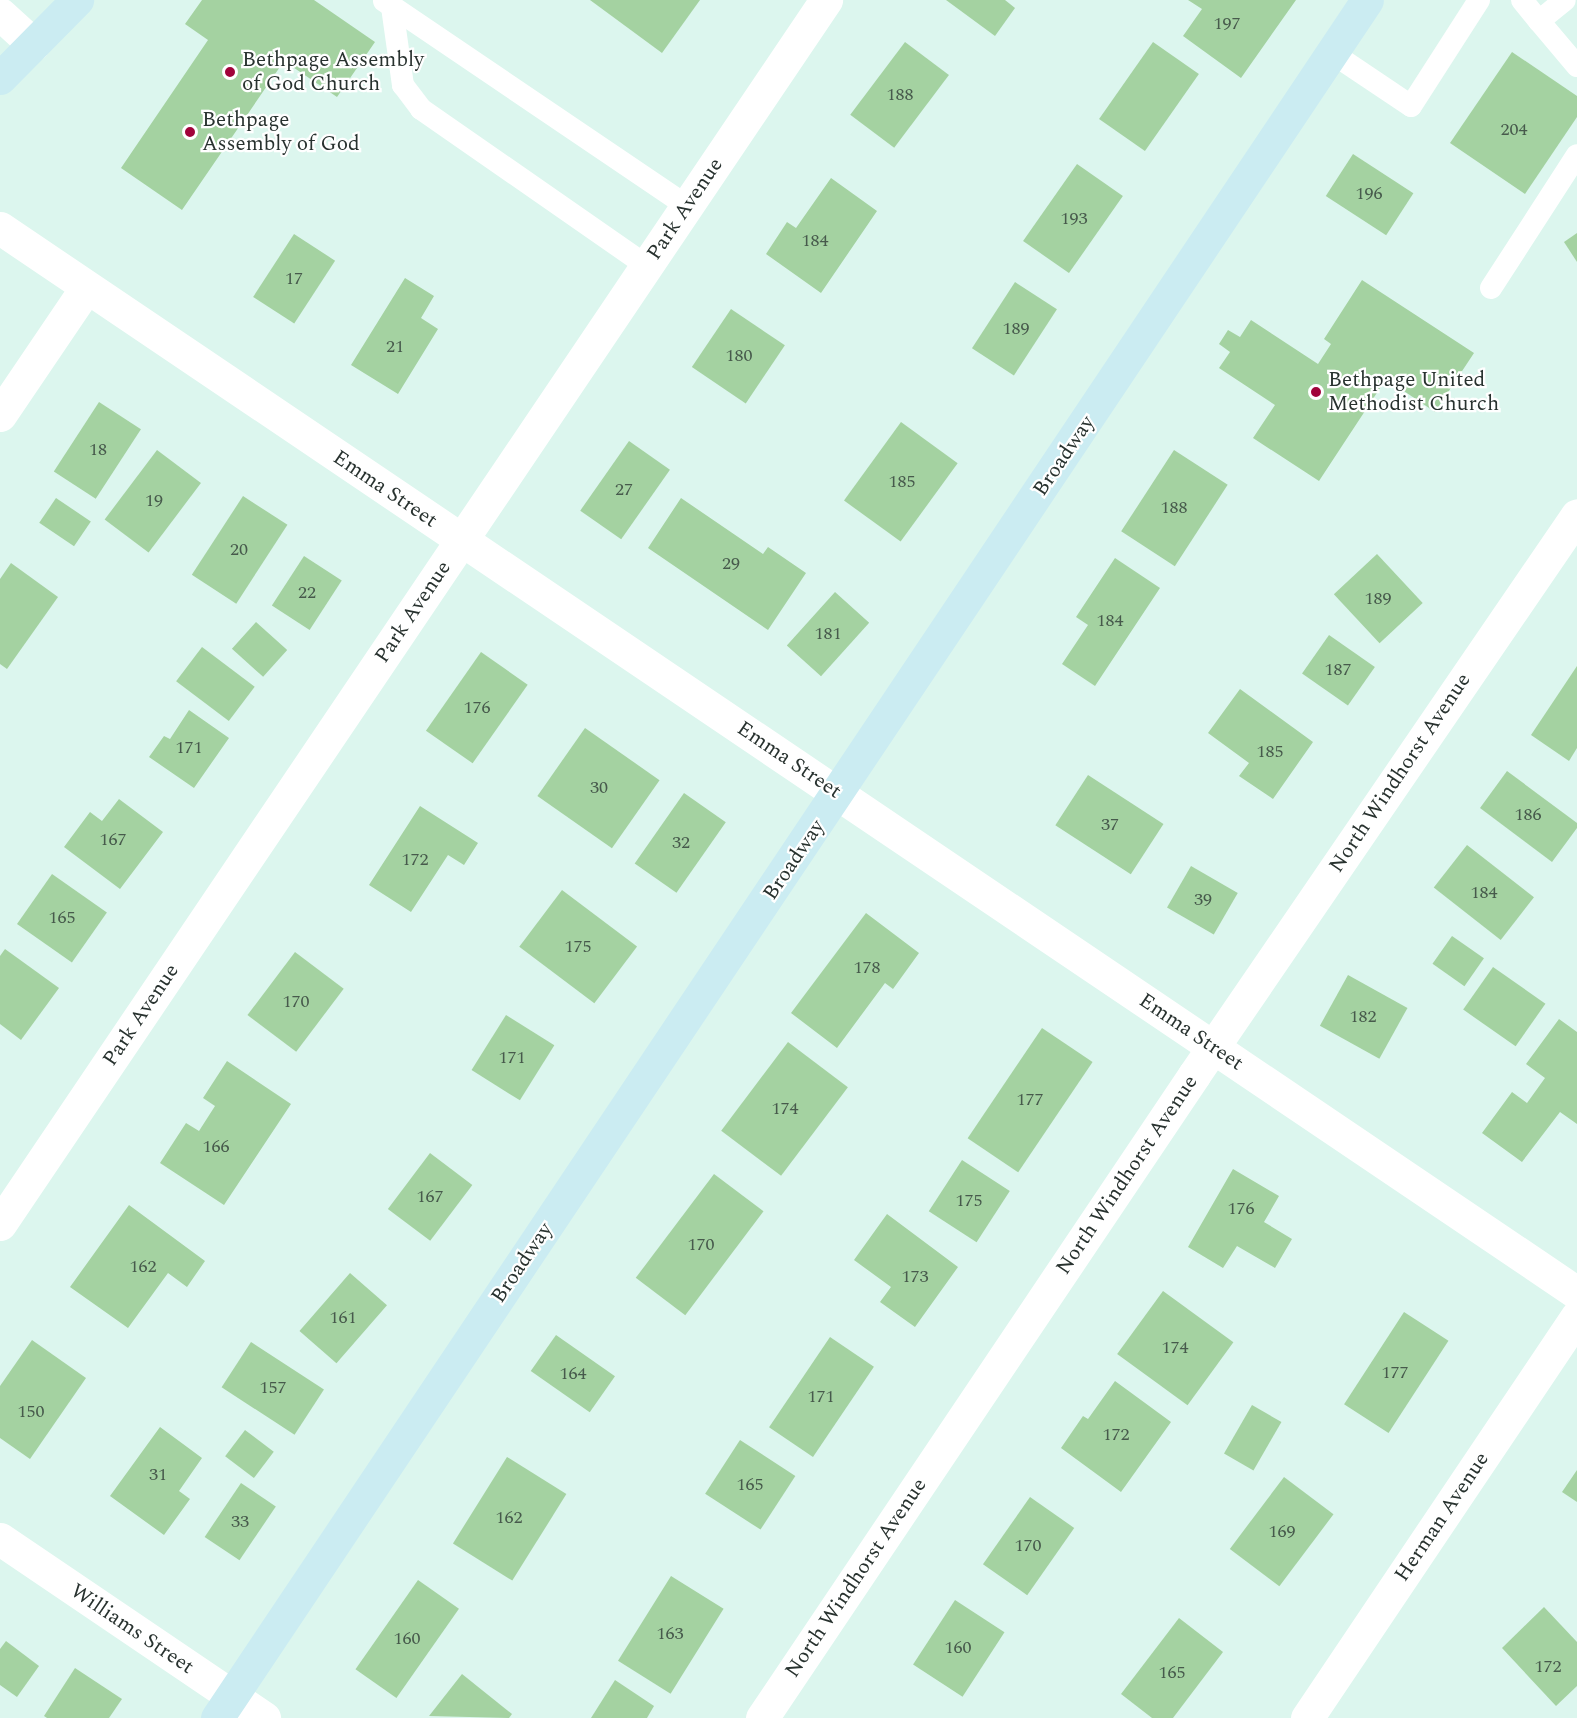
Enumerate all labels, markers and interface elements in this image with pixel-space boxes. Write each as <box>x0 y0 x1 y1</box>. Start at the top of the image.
house number: 197 <box>1214 13 1240 35</box>
place label: Bethpage Assembly of God Church <box>242 47 424 97</box>
marker: Bethpage Assembly of God Church <box>223 65 237 79</box>
house number: 188 <box>887 84 913 106</box>
place label: Bethpage Assembly of God <box>202 107 360 157</box>
house number: 204 <box>1501 119 1527 141</box>
marker: Bethpage Assembly of God <box>183 125 197 139</box>
street label: Park Avenue <box>642 153 728 265</box>
house number: 196 <box>1356 183 1382 205</box>
house number: 193 <box>1061 208 1087 230</box>
house number: 184 <box>802 230 828 252</box>
house number: 17 <box>285 268 303 290</box>
house number: 189 <box>1003 318 1029 340</box>
house number: 21 <box>386 336 404 358</box>
house number: 180 <box>726 345 752 367</box>
place label: Bethpage United Methodist Church <box>1328 367 1499 417</box>
marker: Bethpage United Methodist Church <box>1309 385 1323 399</box>
street label: Broadway <box>1028 411 1100 501</box>
house number: 18 <box>89 439 107 461</box>
street label: Emma Street <box>328 445 442 533</box>
house number: 185 <box>889 471 915 493</box>
house number: 27 <box>615 479 633 501</box>
house number: 19 <box>145 490 163 512</box>
house number: 188 <box>1161 497 1187 519</box>
house number: 20 <box>230 539 248 561</box>
house number: 29 <box>722 553 740 575</box>
street label: Park Avenue <box>370 556 456 668</box>
house number: 22 <box>298 582 316 604</box>
house number: 189 <box>1365 588 1391 610</box>
house number: 184 <box>1097 610 1123 632</box>
house number: 181 <box>815 623 841 645</box>
house number: 187 <box>1325 659 1351 681</box>
street label: North Windhorst Avenue <box>1324 669 1476 877</box>
house number: 176 <box>464 697 490 719</box>
street label: Emma Street <box>732 716 846 804</box>
house number: 171 <box>176 737 202 759</box>
house number: 185 <box>1257 741 1283 763</box>
house number: 30 <box>590 777 608 799</box>
house number: 186 <box>1515 804 1541 826</box>
house number: 37 <box>1101 814 1119 836</box>
street label: Broadway <box>758 815 830 905</box>
house number: 167 <box>100 829 126 851</box>
house number: 32 <box>672 832 690 854</box>
house number: 172 <box>402 849 428 871</box>
house number: 184 <box>1471 882 1497 904</box>
house number: 39 <box>1194 889 1212 911</box>
house number: 165 <box>49 907 75 929</box>
house number: 175 <box>565 936 591 958</box>
house number: 178 <box>854 957 880 979</box>
street label: Park Avenue <box>98 959 184 1071</box>
street label: Emma Street <box>1134 988 1248 1076</box>
house number: 170 <box>283 991 309 1013</box>
house number: 182 <box>1350 1006 1376 1028</box>
house number: 171 <box>499 1047 525 1069</box>
street label: North Windhorst Avenue <box>1051 1071 1203 1279</box>
house number: 177 <box>1017 1089 1043 1111</box>
house number: 174 <box>772 1098 798 1120</box>
house number: 166 <box>203 1136 229 1158</box>
house number: 167 <box>417 1186 443 1208</box>
house number: 175 <box>956 1190 982 1212</box>
house number: 176 <box>1228 1198 1254 1220</box>
street label: Broadway <box>486 1218 558 1308</box>
house number: 170 <box>688 1234 714 1256</box>
house number: 162 <box>130 1256 156 1278</box>
house number: 173 <box>902 1266 928 1288</box>
house number: 161 <box>330 1307 356 1329</box>
house number: 174 <box>1162 1337 1188 1359</box>
house number: 177 <box>1382 1362 1408 1384</box>
house number: 164 <box>560 1363 586 1385</box>
house number: 157 <box>260 1377 286 1399</box>
house number: 171 <box>808 1386 834 1408</box>
house number: 150 <box>18 1401 44 1423</box>
house number: 172 <box>1103 1424 1129 1446</box>
street label: Herman Avenue <box>1389 1448 1495 1586</box>
house number: 31 <box>149 1464 167 1486</box>
house number: 165 <box>737 1474 763 1496</box>
street label: North Windhorst Avenue <box>780 1474 932 1682</box>
house number: 162 <box>496 1507 522 1529</box>
house number: 33 <box>231 1511 249 1533</box>
house number: 169 <box>1269 1521 1295 1543</box>
house number: 170 <box>1015 1535 1041 1557</box>
street label: Williams Street <box>65 1578 199 1680</box>
house number: 163 <box>657 1623 683 1645</box>
house number: 160 <box>394 1628 420 1650</box>
house number: 160 <box>945 1637 971 1659</box>
house number: 172 <box>1535 1656 1561 1678</box>
house number: 165 <box>1159 1662 1185 1684</box>

